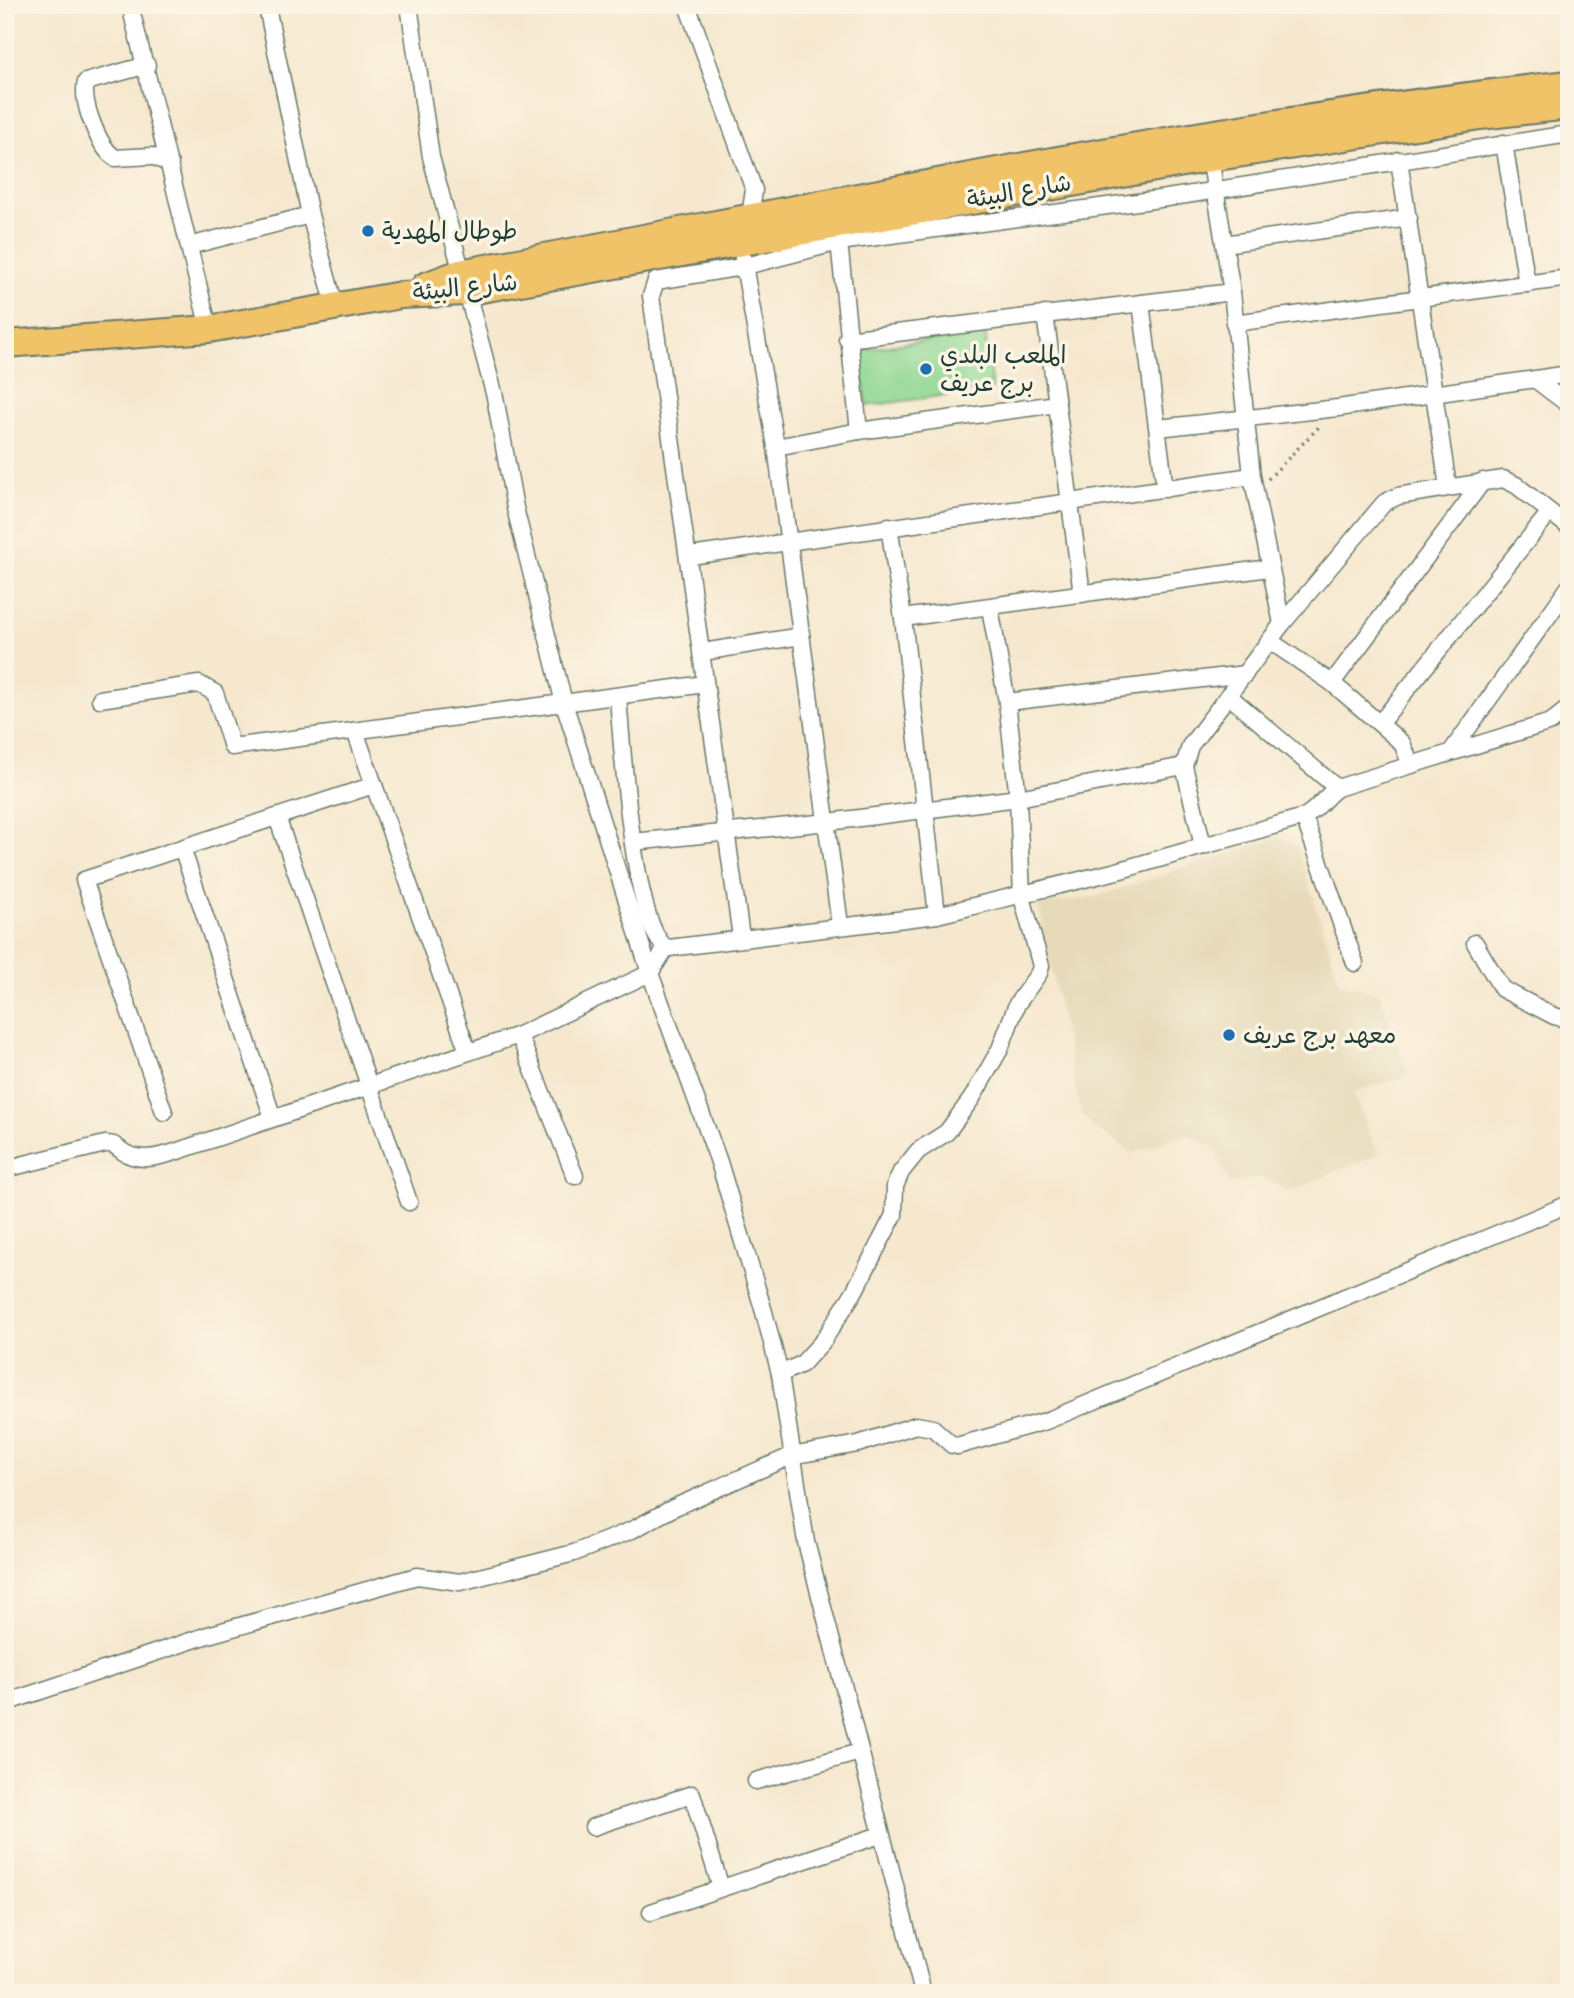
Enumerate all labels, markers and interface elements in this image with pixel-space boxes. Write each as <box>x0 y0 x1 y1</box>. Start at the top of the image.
street label: شارع البيئة <box>965 168 1074 217</box>
place label: طوطال المهدية <box>382 217 518 248</box>
marker: طوطال المهدية <box>360 223 376 239</box>
street label: شارع البيئة <box>411 268 519 309</box>
place label: الملعب البلدي برج عريف <box>940 341 1066 400</box>
marker: الملعب البلدي برج عريف <box>918 361 934 377</box>
place label: معهد برج عريف <box>1243 1021 1396 1052</box>
marker: معهد برج عريف <box>1221 1027 1237 1043</box>

